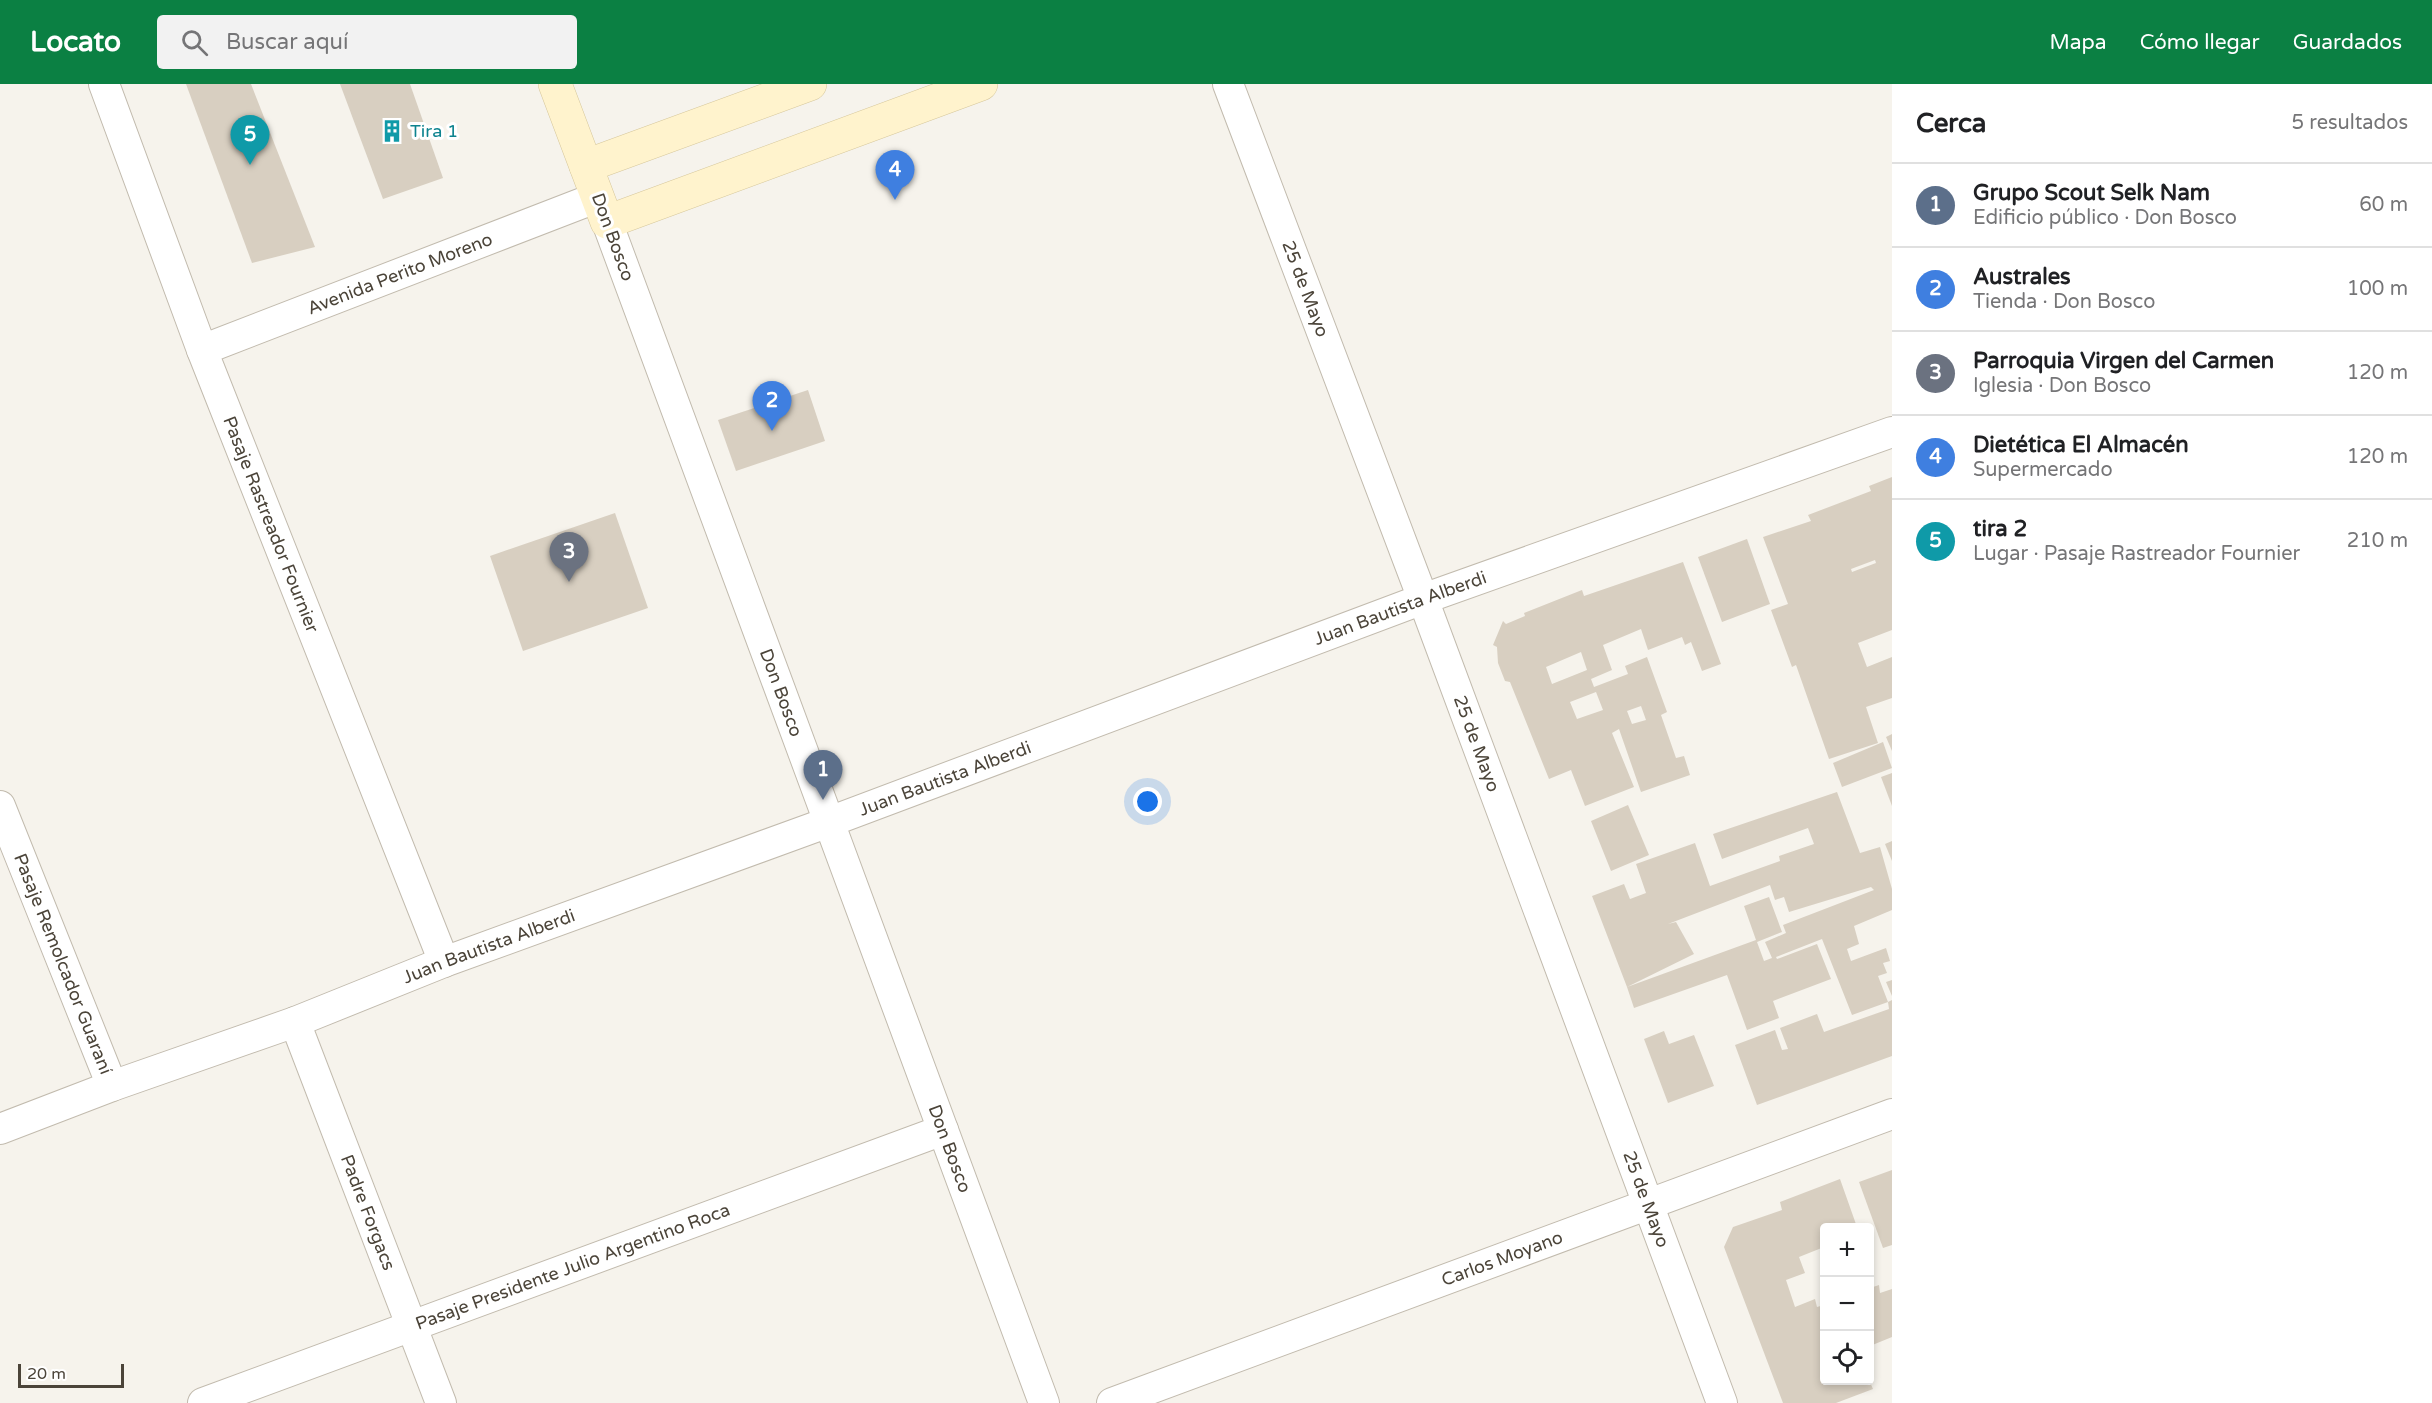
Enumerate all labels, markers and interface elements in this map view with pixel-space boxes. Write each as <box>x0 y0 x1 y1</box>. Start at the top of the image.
search box <box>157 15 577 69</box>
text: Locato <box>30 25 121 59</box>
icon: search <box>178 26 211 59</box>
text: Buscar aquí <box>226 29 348 55</box>
text: Mapa <box>2049 30 2107 55</box>
text: Cómo llegar <box>2140 30 2260 55</box>
text: Guardados <box>2293 30 2402 55</box>
text: Cerca <box>1916 108 1986 139</box>
text: 5 resultados <box>2292 111 2408 135</box>
pin: 5 <box>230 116 270 165</box>
building icon: Tira 1 <box>379 118 405 144</box>
place label: Tira 1 <box>410 120 458 142</box>
pin: 4 <box>876 150 914 200</box>
text: Grupo Scout Selk Nam <box>1973 180 2210 206</box>
street label: Don Bosco <box>587 190 639 284</box>
text: 1 <box>1929 193 1942 217</box>
text: 60 m <box>2359 193 2408 217</box>
text: Edificio público · Don Bosco <box>1973 206 2237 230</box>
street label: Avenida Perito Moreno <box>304 228 496 319</box>
street label: 25 de Mayo <box>1277 237 1334 340</box>
text: Australes <box>1973 264 2071 290</box>
text: 2 <box>1929 277 1942 301</box>
text: 100 m <box>2347 277 2408 301</box>
text: Tienda · Don Bosco <box>1973 290 2155 314</box>
text: Parroquia Virgen del Carmen <box>1973 348 2274 374</box>
text: 3 <box>1929 361 1942 385</box>
text: 120 m <box>2347 361 2408 385</box>
text: Iglesia · Don Bosco <box>1973 374 2151 398</box>
pin: 2 <box>752 382 792 431</box>
street label: Pasaje Rastreador Fournier <box>218 413 324 636</box>
text: Dietética El Almacén <box>1973 432 2189 458</box>
text: 4 <box>1929 445 1942 469</box>
text: 120 m <box>2347 445 2408 469</box>
text: Supermercado <box>1973 458 2113 482</box>
text: tira 2 <box>1973 516 2027 542</box>
text: 5 <box>1929 529 1942 553</box>
text: 210 m <box>2347 529 2408 553</box>
pin: 3 <box>550 532 588 582</box>
text: Lugar · Pasaje Rastreador Fournier <box>1973 542 2300 566</box>
street label: Juan Bautista Alberdi <box>1311 566 1489 650</box>
street label: Don Bosco <box>755 646 808 740</box>
street label: 25 de Mayo <box>1449 692 1505 795</box>
street label: Juan Bautista Alberdi <box>856 736 1034 821</box>
pin: 1 <box>804 750 842 800</box>
your location <box>1133 787 1162 816</box>
street label: Pasaje Remolcador Guaraní <box>9 850 117 1078</box>
street label: Juan Bautista Alberdi <box>400 904 578 988</box>
street label: Don Bosco <box>924 1102 976 1196</box>
street label: 25 de Mayo <box>1618 1148 1674 1251</box>
street label: Padre Forgacs <box>336 1152 400 1273</box>
street label: Pasaje Presidente Julio Argentino Roca <box>412 1199 733 1335</box>
map controls <box>1820 1223 1874 1385</box>
button: + <box>1820 1223 1874 1277</box>
street label: Carlos Moyano <box>1438 1226 1566 1291</box>
button: − <box>1820 1277 1874 1331</box>
button: locate <box>1820 1331 1874 1385</box>
scale bar <box>18 1361 124 1388</box>
text: 20 m <box>27 1364 66 1384</box>

